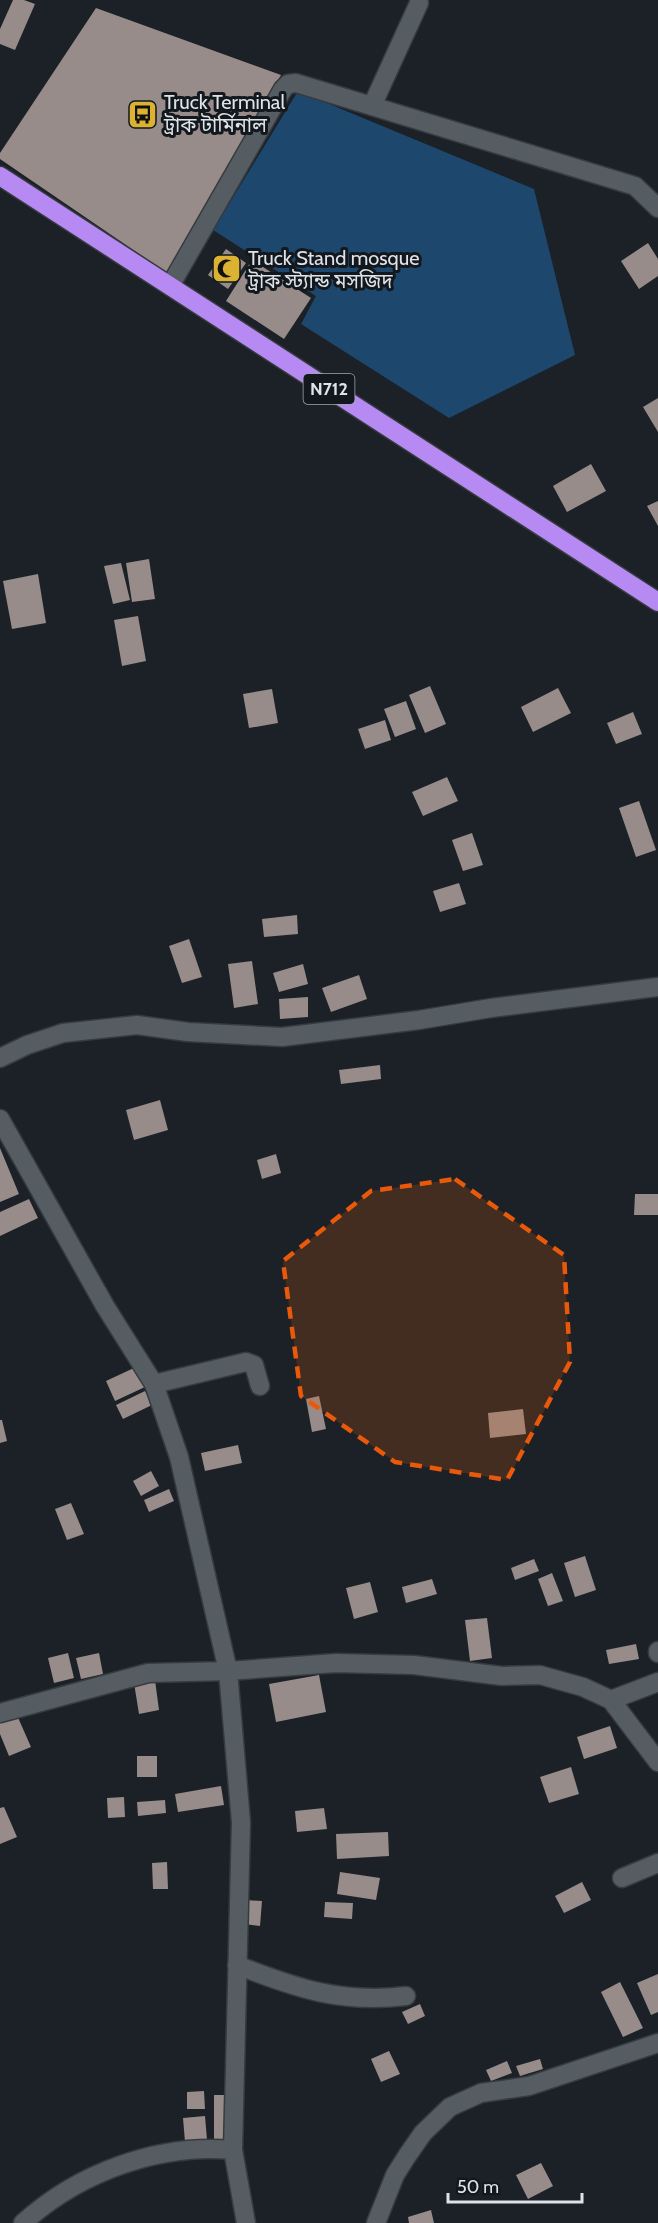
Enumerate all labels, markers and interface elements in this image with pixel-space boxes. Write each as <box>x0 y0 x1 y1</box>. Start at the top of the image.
place label: Truck Terminal ট্রাক টার্মিনাল <box>163 90 285 137</box>
bus stop icon: Truck Terminal ট্রাক টার্মিনাল <box>127 98 159 130</box>
place label: Truck Stand mosque ট্রাক স্ট্যান্ড মসজিদ <box>247 246 419 293</box>
mosque icon: Truck Stand mosque ট্রাক স্ট্যান্ড মসজিদ <box>211 253 243 285</box>
road number: N712 <box>304 374 354 404</box>
scale bar <box>448 2166 582 2204</box>
text: 50 m <box>457 2176 499 2198</box>

